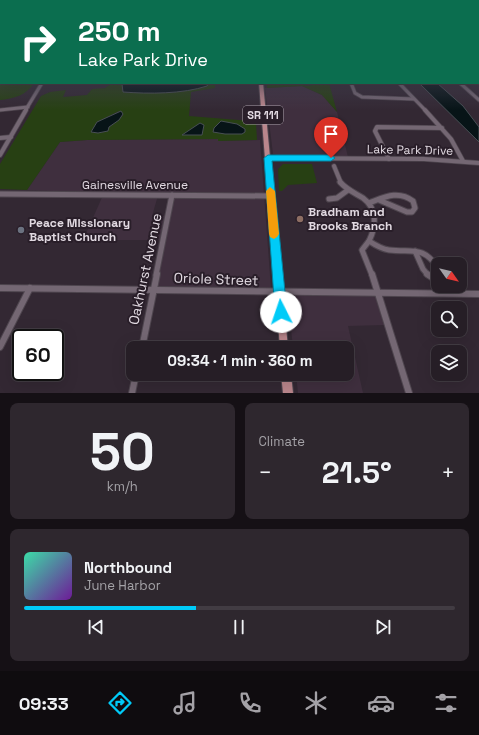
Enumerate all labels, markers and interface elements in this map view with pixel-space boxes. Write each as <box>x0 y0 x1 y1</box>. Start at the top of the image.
text: 250 m <box>78 13 161 49</box>
icon: right <box>12 16 64 68</box>
text: Lake Park Drive <box>78 48 208 71</box>
road number: SR 111 <box>243 106 283 124</box>
pin <box>314 117 348 158</box>
icon: arrive <box>320 123 342 145</box>
street label: Lake Park Drive <box>367 141 453 159</box>
street label: Gainesville Avenue <box>82 177 188 193</box>
place label: Bradham and Brooks Branch <box>308 204 392 234</box>
street label: Oakhurst Avenue <box>124 212 166 326</box>
marker: Bradham and Brooks Branch <box>295 214 305 224</box>
place label: Peace Missionary Baptist Church <box>29 215 130 245</box>
marker: Peace Missionary Baptist Church <box>16 225 26 235</box>
north arrow <box>431 257 467 293</box>
map controls <box>431 257 467 381</box>
street label: Oriole Street <box>173 269 259 289</box>
position arrow <box>260 291 302 333</box>
button: search <box>431 301 467 337</box>
speed limit sign: 60 <box>12 329 64 381</box>
button: layers <box>431 345 467 381</box>
text: 09:34 · 1 min · 360 m <box>167 351 313 370</box>
text: 50 <box>90 419 155 485</box>
text: Climate <box>259 433 305 450</box>
text: 21.5° <box>322 453 392 492</box>
text: − <box>259 458 272 486</box>
text: + <box>441 458 455 486</box>
text: km/h <box>107 478 138 495</box>
text: Northbound <box>84 558 172 577</box>
text: June Harbor <box>84 577 161 594</box>
icon: previous <box>85 616 107 638</box>
icon: pause <box>228 616 250 638</box>
icon: next <box>372 616 394 638</box>
icon: directions <box>106 689 134 717</box>
icon: music <box>171 689 199 717</box>
icon: phone <box>236 689 264 717</box>
icon: climate <box>302 689 330 717</box>
icon: car <box>367 689 395 717</box>
icon: filters <box>432 689 460 717</box>
text: 09:33 <box>19 692 69 715</box>

